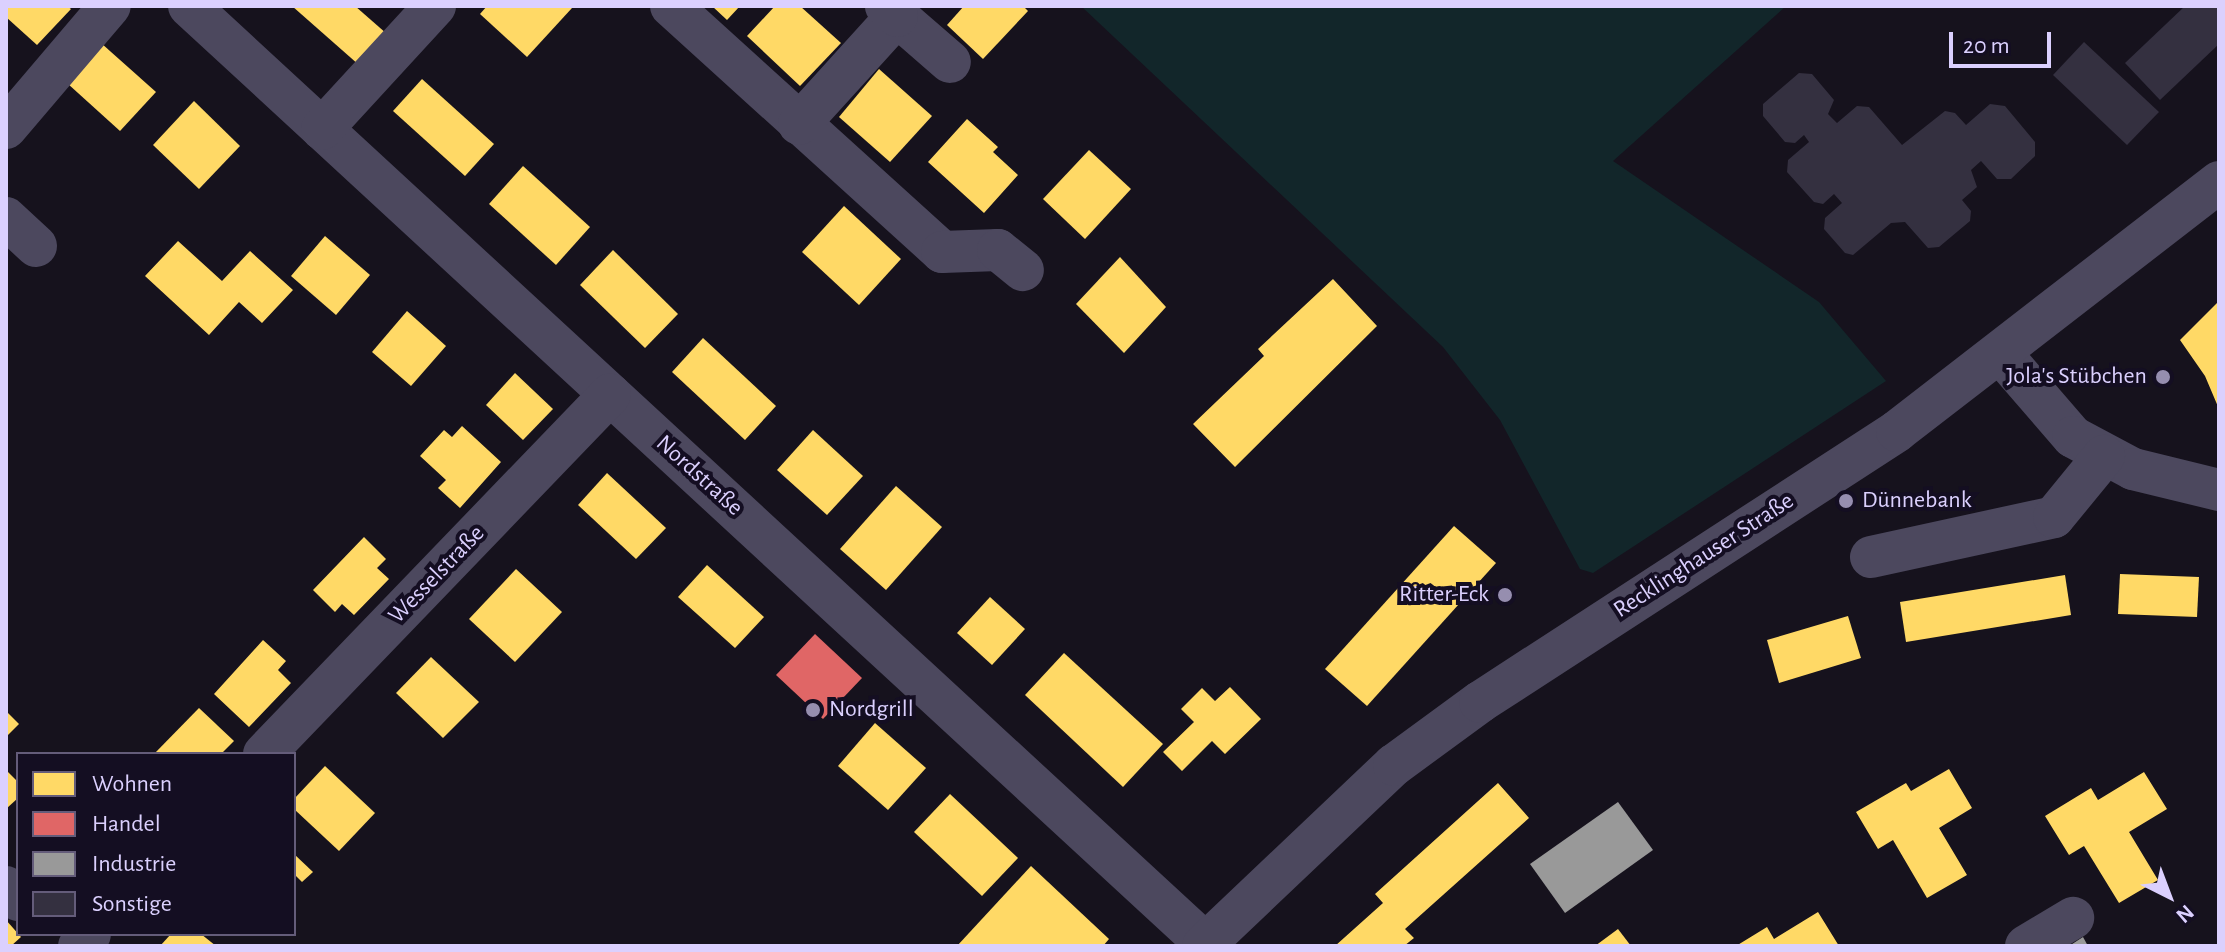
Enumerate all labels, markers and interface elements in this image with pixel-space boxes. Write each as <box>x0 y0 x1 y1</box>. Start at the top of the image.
scale bar <box>1953 16 2055 66</box>
text: 20 m <box>1963 34 2010 58</box>
place label: Jola's Stübchen <box>2006 363 2147 391</box>
marker: Jola's Stübchen <box>2154 368 2172 386</box>
street label: Nordstraße <box>650 429 748 523</box>
street label: Recklinghauser Straße <box>1609 487 1799 625</box>
place label: Dünnebank <box>1862 487 1972 515</box>
marker: Dünnebank <box>1837 492 1855 510</box>
street label: Wesselstraße <box>383 520 491 630</box>
place label: Ritter-Eck <box>1399 581 1489 609</box>
marker: Ritter-Eck <box>1496 586 1514 604</box>
place label: Nordgrill <box>829 696 914 724</box>
marker: Nordgrill <box>804 701 822 719</box>
legend <box>16 752 296 936</box>
text: Wohnen <box>92 772 172 796</box>
text: Handel <box>92 812 161 836</box>
text: Industrie <box>92 852 176 876</box>
north arrow <box>2129 856 2209 936</box>
text: Sonstige <box>92 892 172 916</box>
text: N <box>2172 901 2198 927</box>

